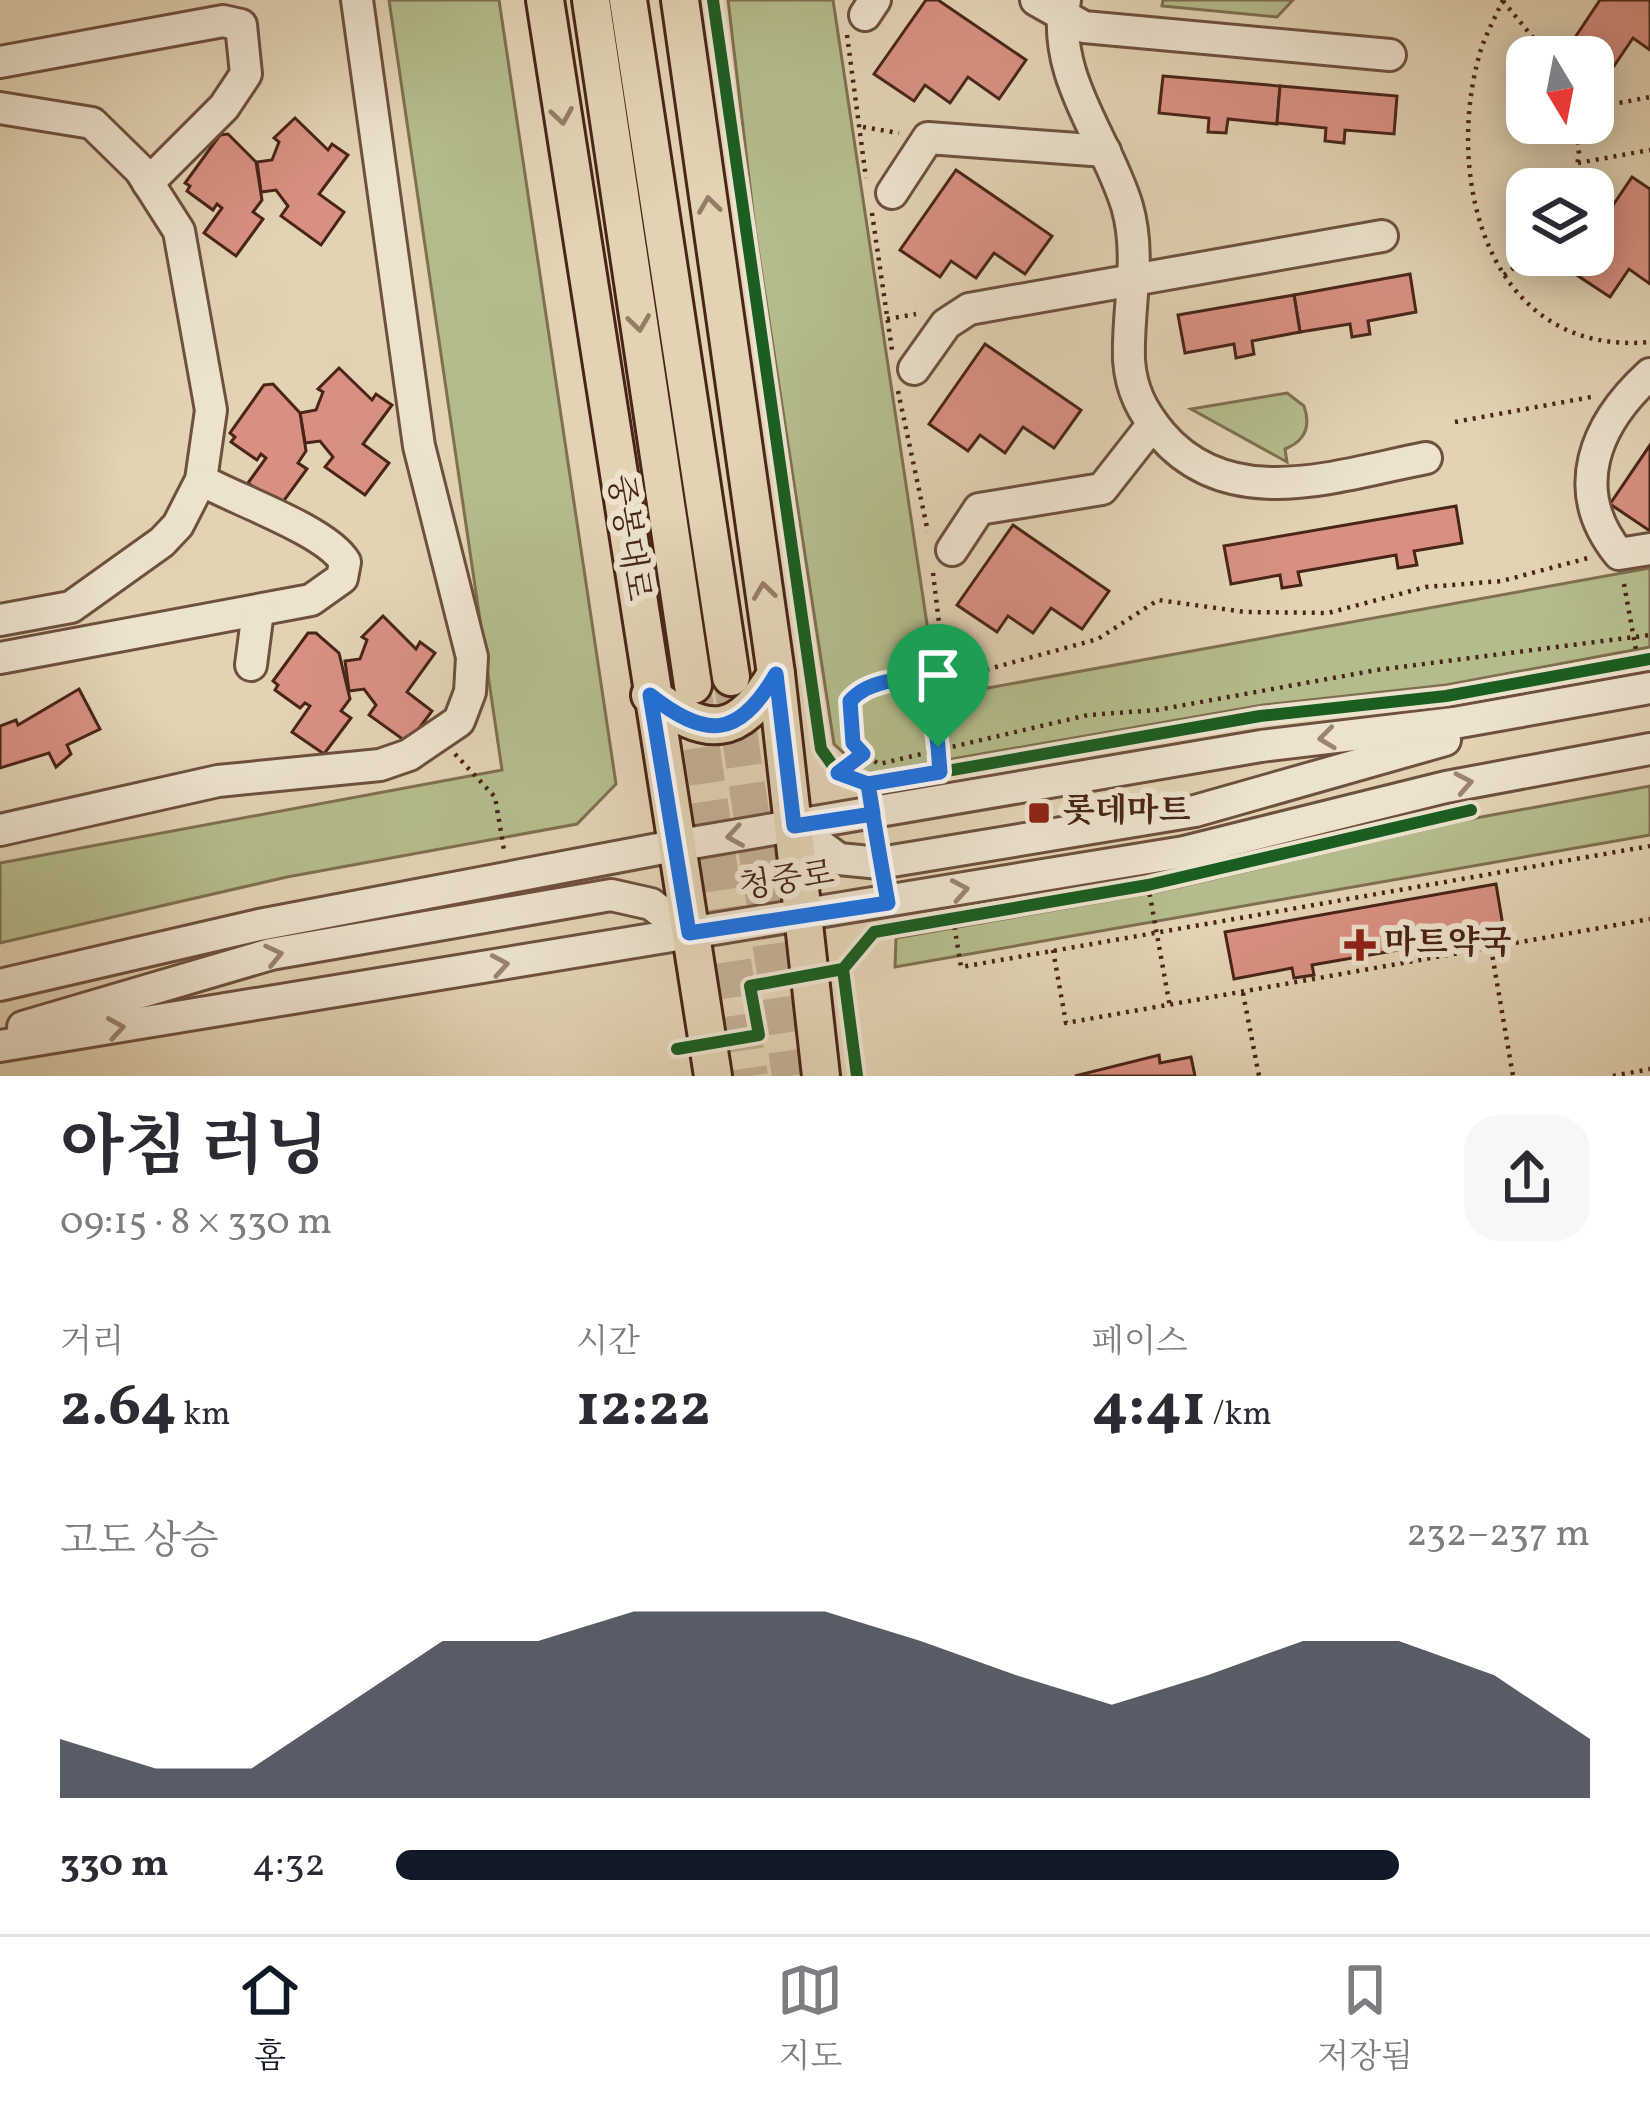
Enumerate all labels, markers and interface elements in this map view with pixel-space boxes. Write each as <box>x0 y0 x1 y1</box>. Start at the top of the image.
north arrow <box>1506 36 1614 144</box>
map controls <box>1506 36 1614 276</box>
one-way arrow <box>548 106 574 125</box>
button: layers <box>1506 168 1614 276</box>
one-way arrow <box>697 196 723 215</box>
one-way arrow <box>625 314 651 333</box>
street label: 중봉대로 <box>594 471 660 605</box>
one-way arrow <box>752 582 778 601</box>
pin <box>887 624 989 747</box>
icon: arrive <box>905 642 971 708</box>
one-way arrow <box>1317 725 1337 751</box>
one-way arrow <box>1454 772 1474 797</box>
place label: 롯데마트 <box>1063 790 1191 836</box>
marker: 롯데마트 <box>1026 800 1052 826</box>
one-way arrow <box>725 822 745 847</box>
street label: 청중로 <box>736 852 838 912</box>
one-way arrow <box>950 879 970 904</box>
place label: 마트약국 <box>1384 922 1512 968</box>
marker: 마트약국 <box>1347 932 1373 958</box>
one-way arrow <box>263 943 283 968</box>
one-way arrow <box>490 953 510 979</box>
one-way arrow <box>105 1017 125 1042</box>
text: 아침 러닝 <box>60 1105 328 1197</box>
button: share <box>1464 1115 1590 1241</box>
text: 09:15 · 8 × 330 m <box>60 1196 332 1250</box>
text: 거리 <box>60 1321 124 1367</box>
text: 시간 <box>576 1321 640 1367</box>
text: 페이스 <box>1092 1321 1188 1367</box>
text: 2.64 <box>60 1367 177 1450</box>
text: 12:22 <box>576 1367 711 1450</box>
text: 4:41 <box>1092 1367 1206 1450</box>
text: km <box>177 1393 230 1439</box>
text: /km <box>1206 1393 1272 1439</box>
text: 232–237 m <box>1406 1508 1590 1562</box>
text: 고도 상승 <box>60 1516 219 1570</box>
text: 330 m <box>60 1838 169 1892</box>
text: 4:32 <box>252 1838 325 1892</box>
tab: 홈 <box>237 1957 303 2082</box>
tab: 지도 <box>777 1957 843 2082</box>
tab: 저장됨 <box>1317 1957 1413 2082</box>

